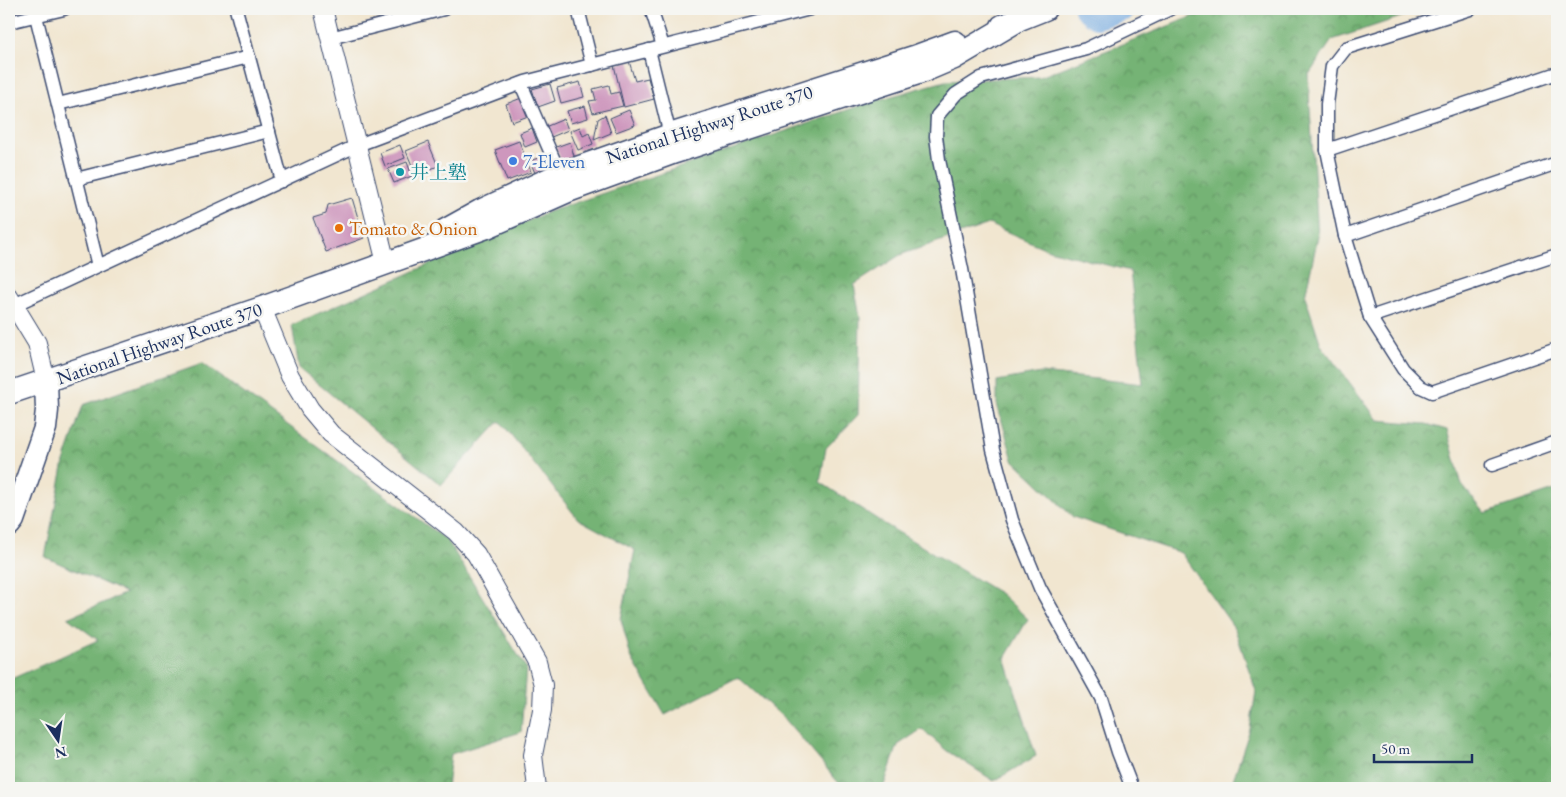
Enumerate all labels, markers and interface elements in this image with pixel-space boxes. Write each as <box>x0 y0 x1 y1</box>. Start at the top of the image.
street label: National Highway Route 370 <box>603 79 816 170</box>
place label: 7-Eleven <box>523 149 585 174</box>
marker: 7-Eleven <box>507 155 519 167</box>
place label: 井上塾 <box>410 160 467 185</box>
marker: 井上塾 <box>394 166 406 178</box>
place label: Tomato & Onion <box>349 216 477 241</box>
marker: Tomato & Onion <box>333 222 345 234</box>
street label: National Highway Route 370 <box>53 296 265 390</box>
north arrow <box>32 714 82 764</box>
scale bar <box>1374 732 1471 764</box>
text: 50 m <box>1381 739 1410 758</box>
text: N <box>53 743 68 763</box>

